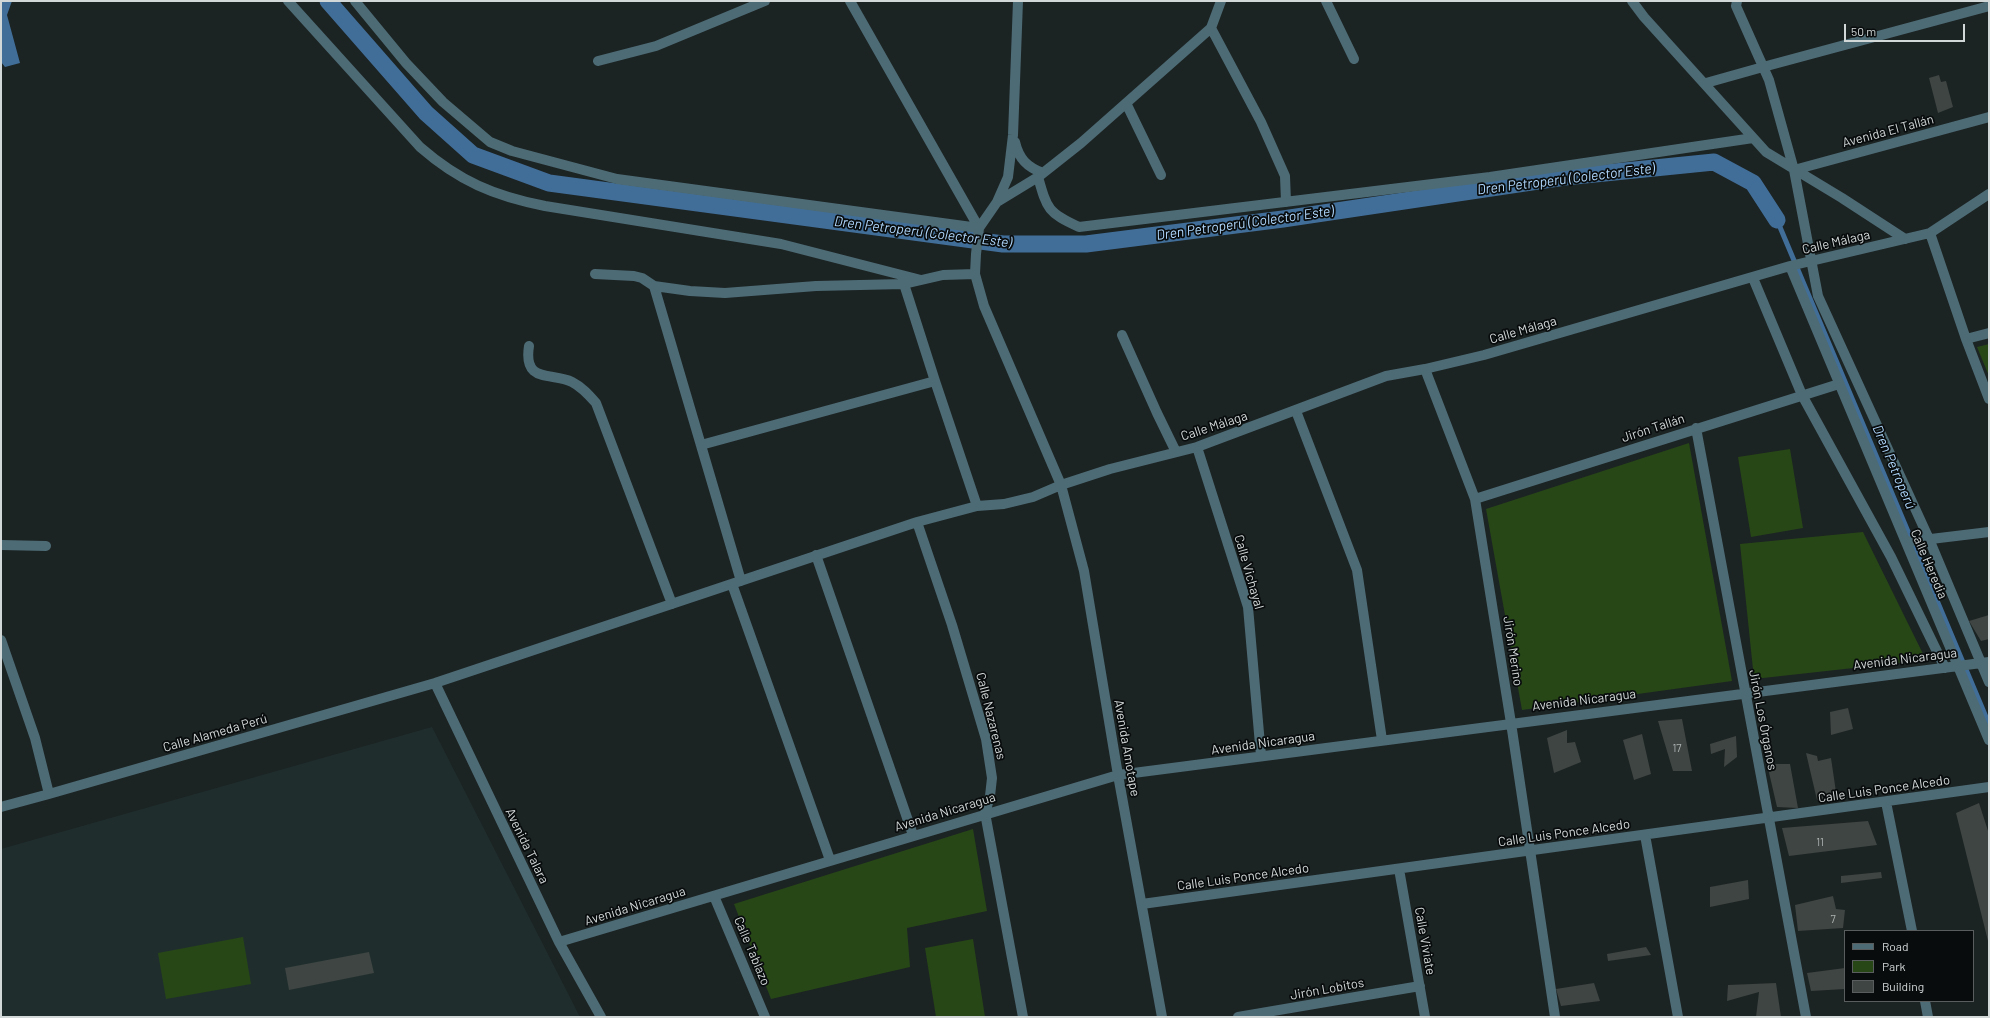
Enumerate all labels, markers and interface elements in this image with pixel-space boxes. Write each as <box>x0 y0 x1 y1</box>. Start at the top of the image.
scale bar <box>1846 16 1967 42</box>
text: 50 m <box>1851 24 1876 38</box>
street label: Avenida El Tallán <box>1841 111 1935 151</box>
water label: Dren Petroperú (Colector Este) <box>1476 160 1656 198</box>
water label: Dren Petroperú (Colector Este) <box>1155 202 1335 244</box>
water label: Dren Petroperú (Colector Este) <box>833 213 1013 251</box>
street label: Calle Málaga <box>1801 227 1871 257</box>
street label: Calle Málaga <box>1488 313 1558 347</box>
street label: Calle Málaga <box>1179 408 1249 444</box>
street label: Jirón Tallán <box>1619 410 1687 446</box>
water label: Dren Petroperú <box>1869 422 1919 512</box>
street label: Calle Heredia <box>1907 527 1951 601</box>
street label: Calle Vichayal <box>1231 533 1267 611</box>
street label: Jirón Merino <box>1500 615 1526 687</box>
street label: Avenida Nicaragua <box>1852 645 1958 673</box>
street label: Jirón Los Órganos <box>1746 669 1780 771</box>
street label: Calle Nazarenas <box>973 671 1009 761</box>
street label: Avenida Nicaragua <box>1531 686 1637 714</box>
street label: Avenida Amotape <box>1111 698 1143 798</box>
street label: Calle Alameda Perú <box>161 711 269 755</box>
street label: Avenida Nicaragua <box>1210 728 1316 758</box>
house number: 17 <box>1672 741 1682 755</box>
street label: Calle Luis Ponce Alcedo <box>1817 772 1951 806</box>
street label: Avenida Nicaragua <box>893 789 997 835</box>
street label: Avenida Talara <box>502 806 552 886</box>
street label: Calle Luis Ponce Alcedo <box>1497 816 1631 850</box>
house number: 11 <box>1816 835 1824 849</box>
street label: Calle Luis Ponce Alcedo <box>1176 860 1310 894</box>
street label: Avenida Nicaragua <box>583 883 687 929</box>
street label: Calle Viviate <box>1411 906 1439 976</box>
house number: 7 <box>1830 912 1836 926</box>
street label: Calle Tablazo <box>730 914 774 988</box>
legend <box>1844 930 1974 1002</box>
text: Road <box>1882 939 1909 953</box>
text: Park <box>1882 959 1906 973</box>
street label: Jirón Lobitos <box>1289 975 1365 1003</box>
text: Building <box>1882 979 1924 993</box>

